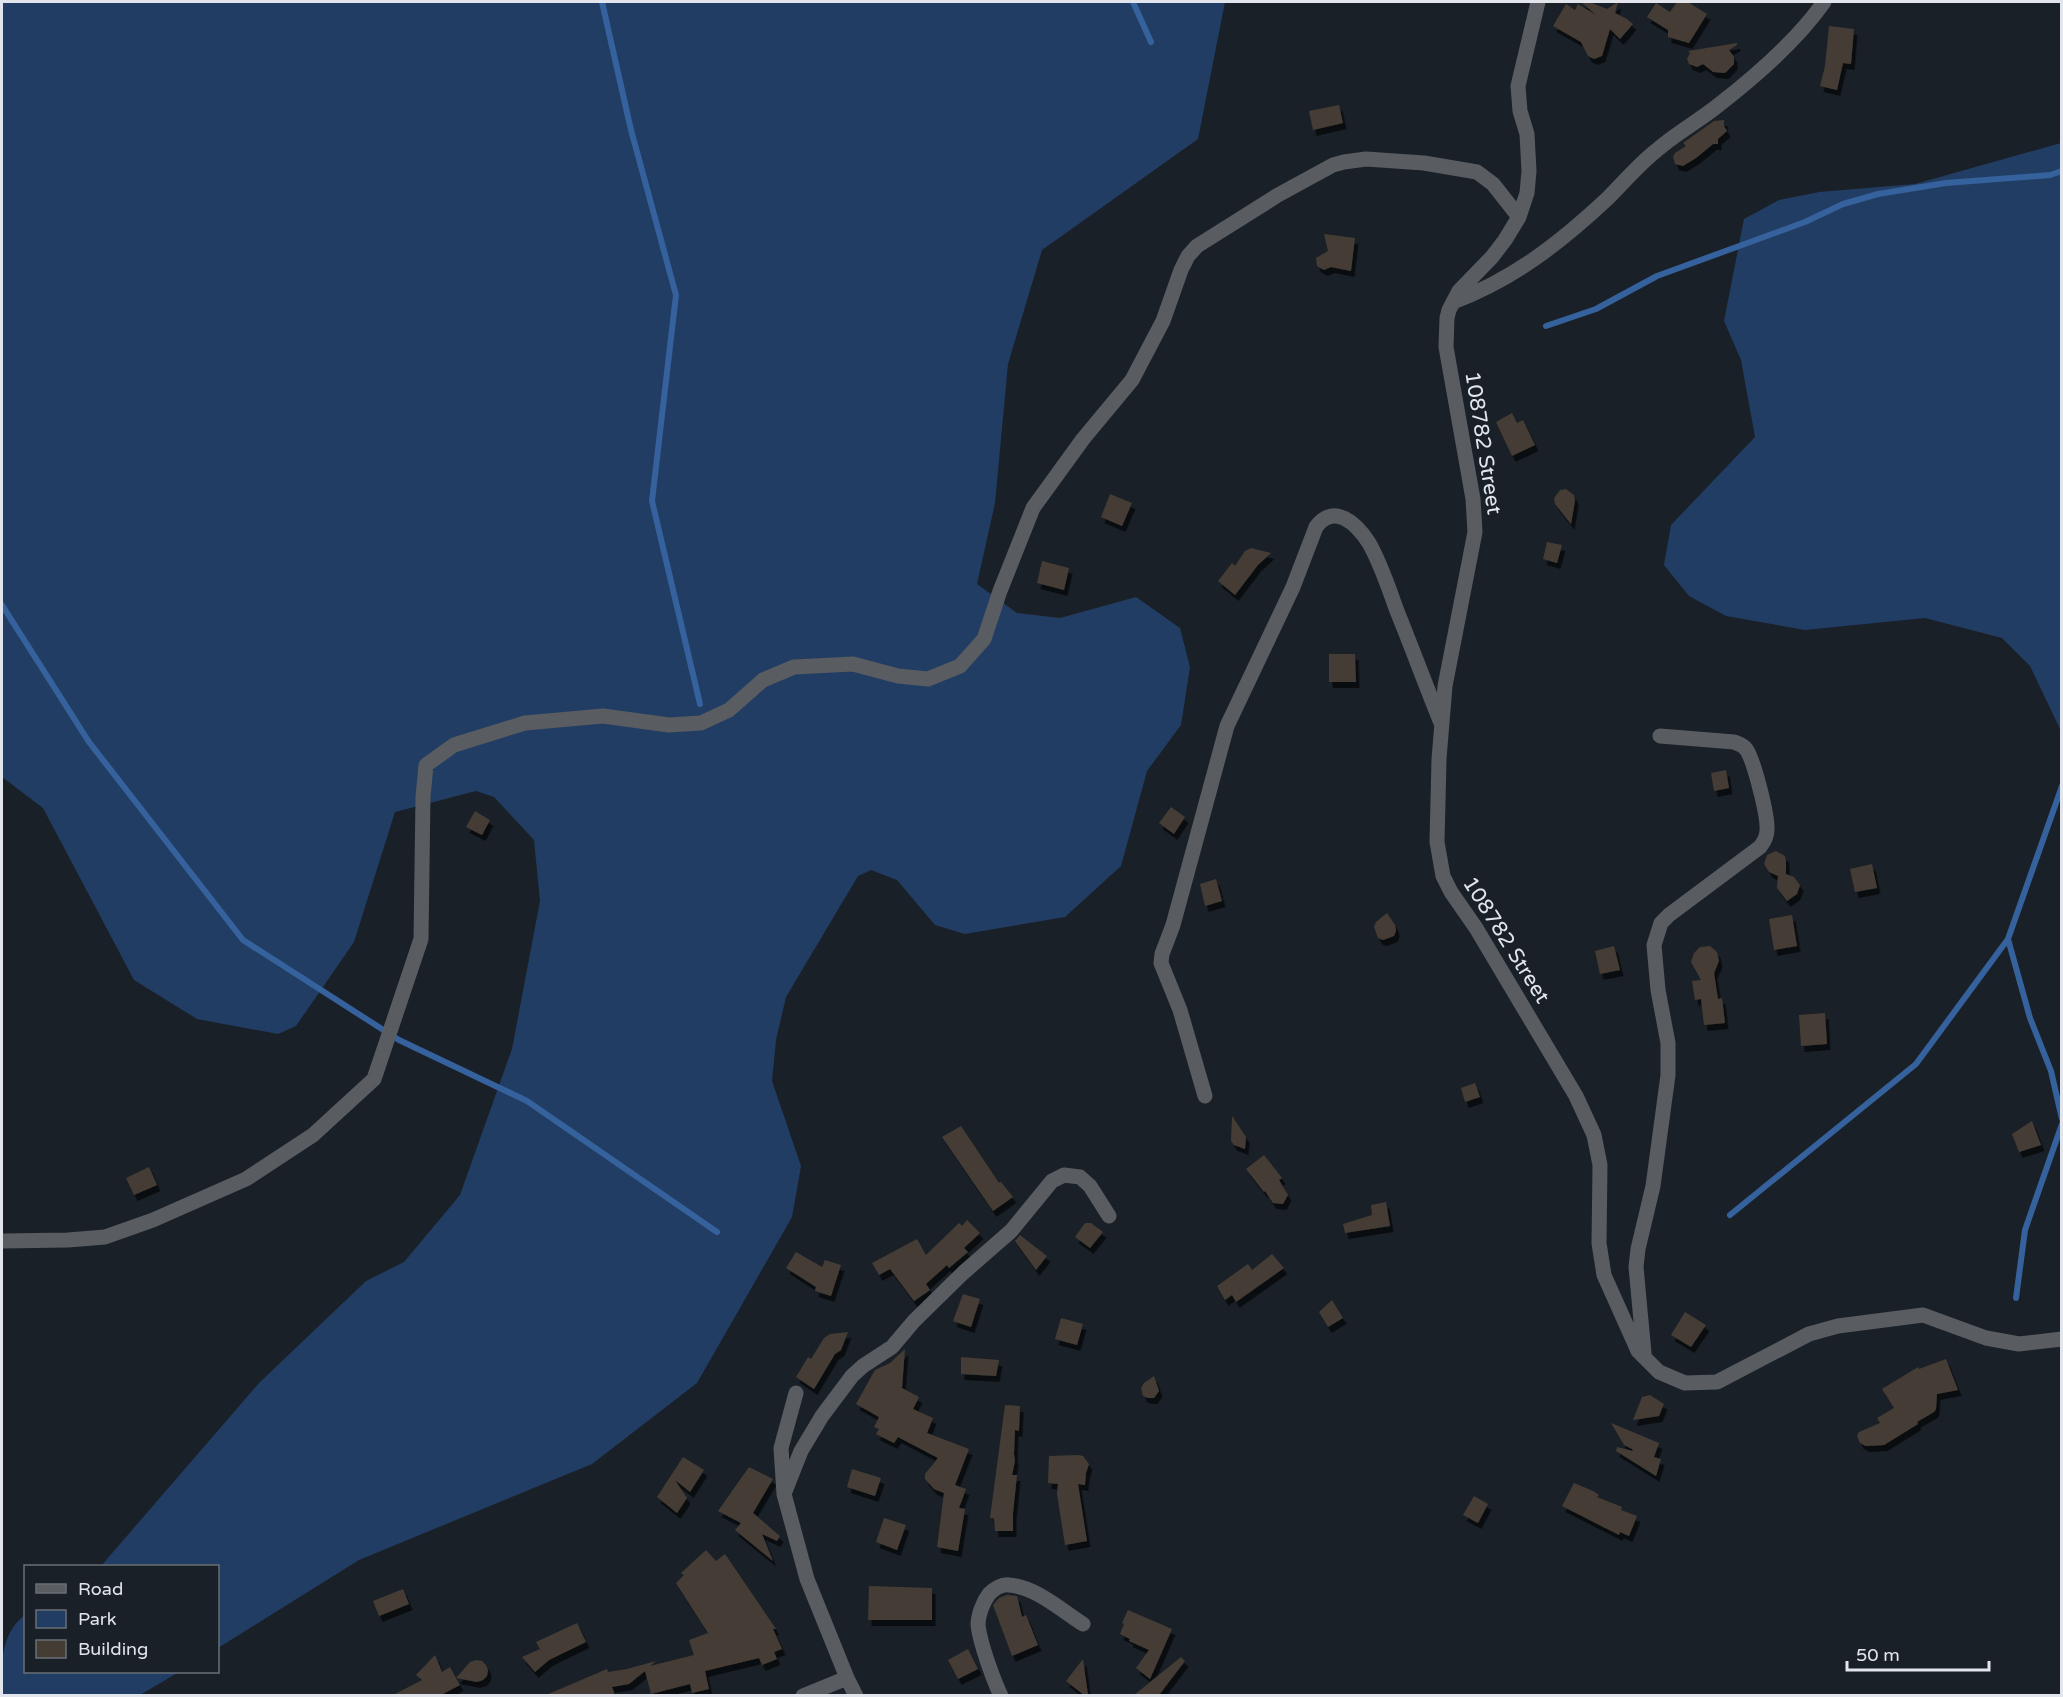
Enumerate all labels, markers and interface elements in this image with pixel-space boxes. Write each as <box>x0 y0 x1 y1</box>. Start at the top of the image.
street label: 108782 Street <box>1459 370 1507 516</box>
street label: 108782 Street <box>1457 872 1555 1008</box>
legend <box>24 1565 219 1673</box>
text: Road <box>78 1578 123 1600</box>
text: Park <box>78 1608 117 1630</box>
scale bar <box>1847 1634 1990 1672</box>
text: Building <box>78 1638 148 1660</box>
text: 50 m <box>1856 1644 1900 1666</box>

